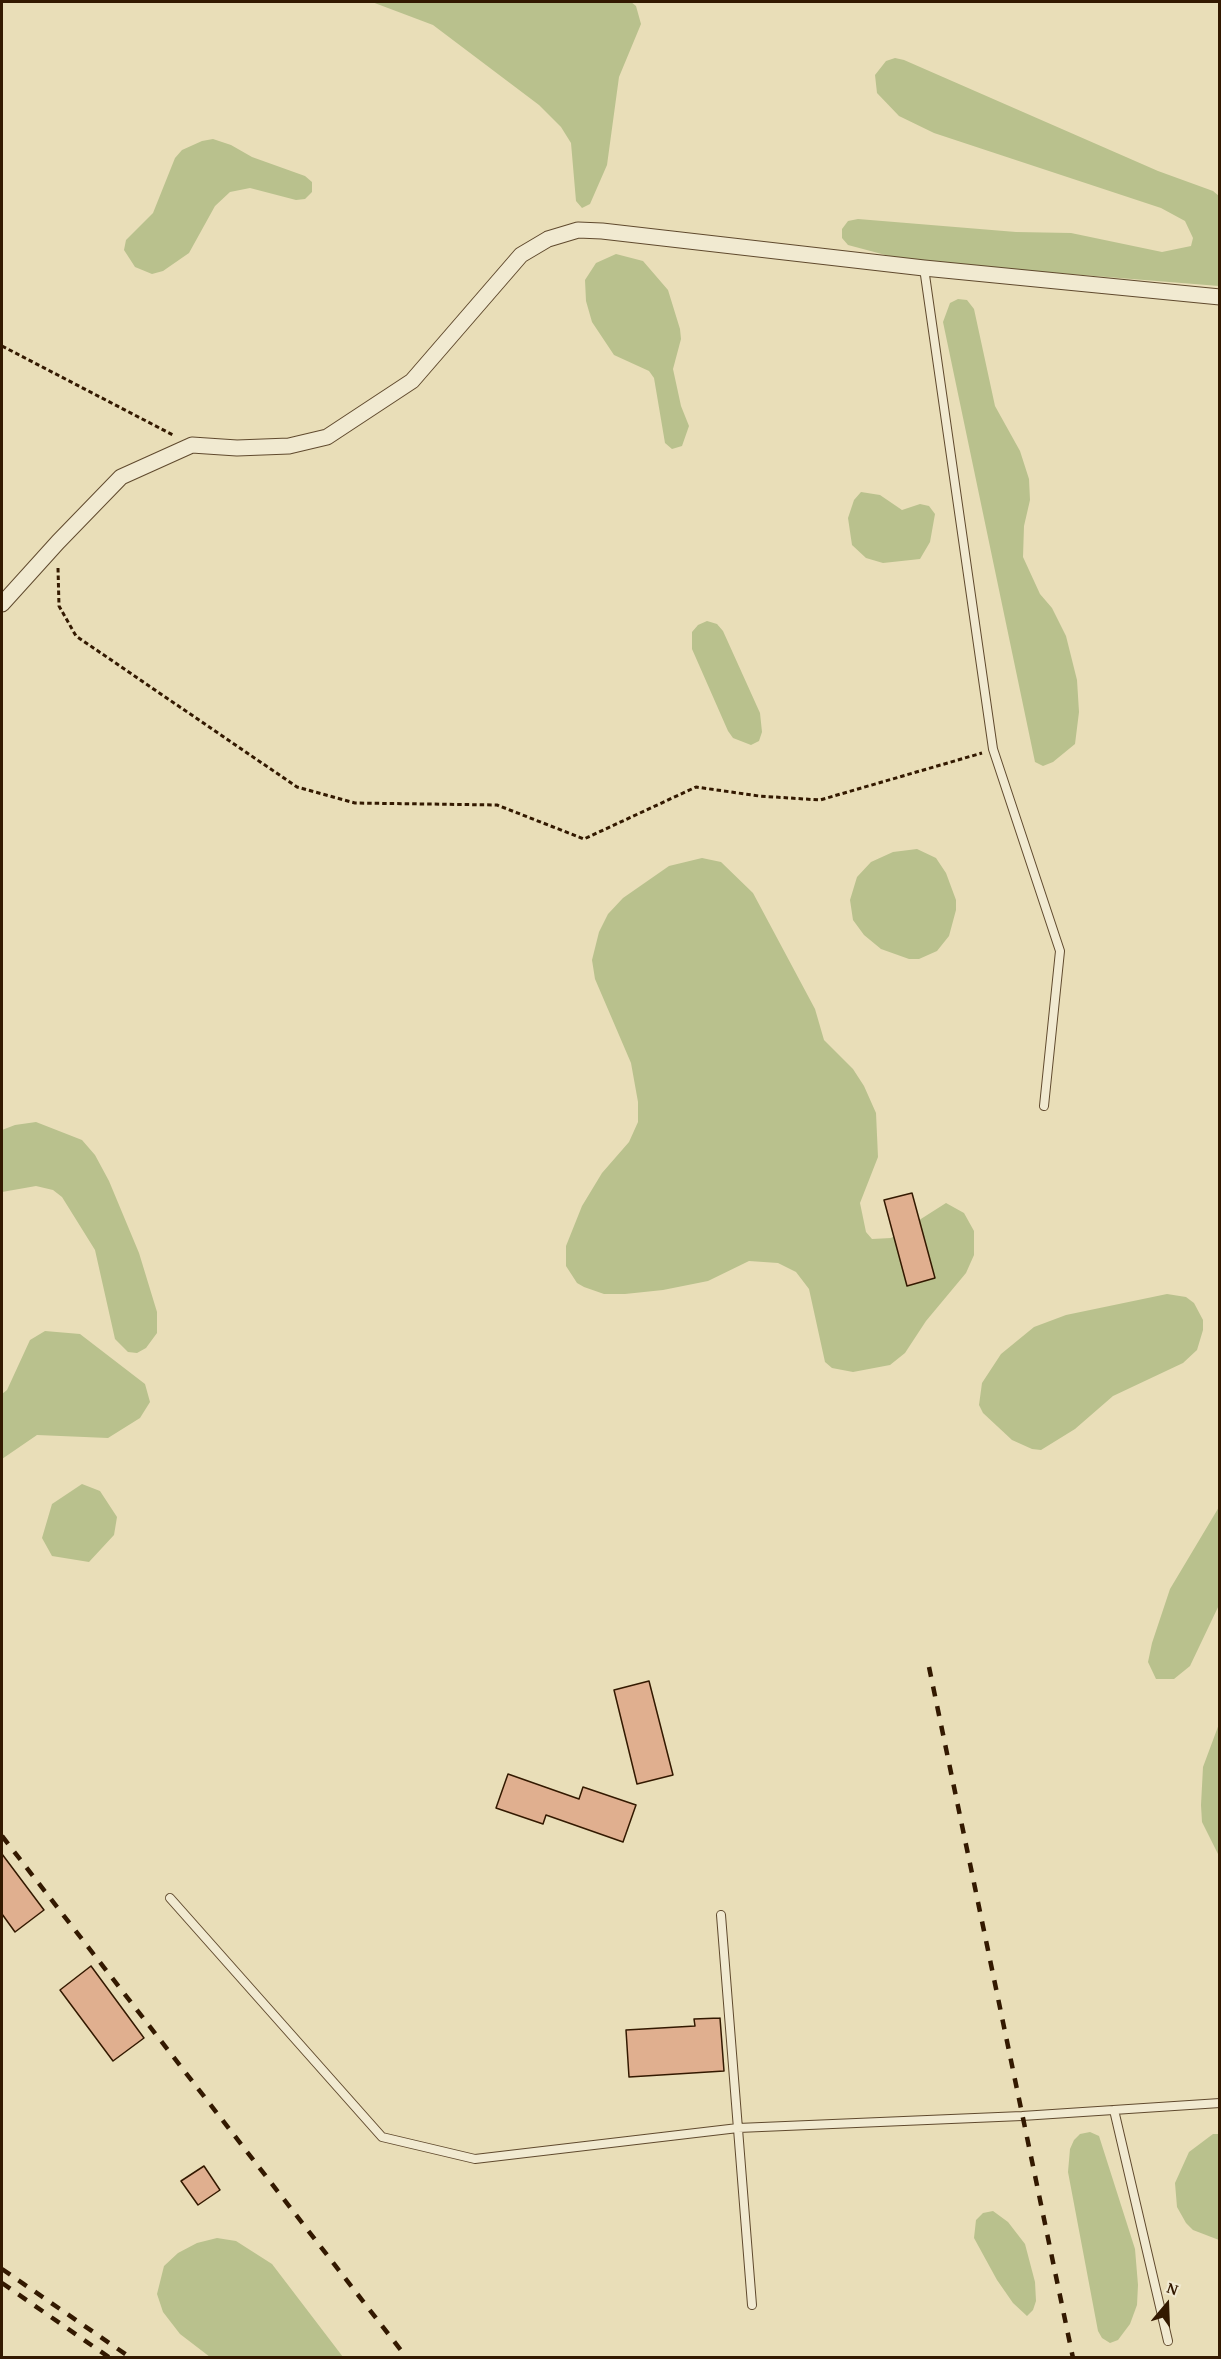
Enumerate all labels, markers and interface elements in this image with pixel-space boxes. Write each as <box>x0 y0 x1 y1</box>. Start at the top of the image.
north arrow <box>1137 2275 1197 2335</box>
text: N <box>1164 2275 1182 2301</box>

